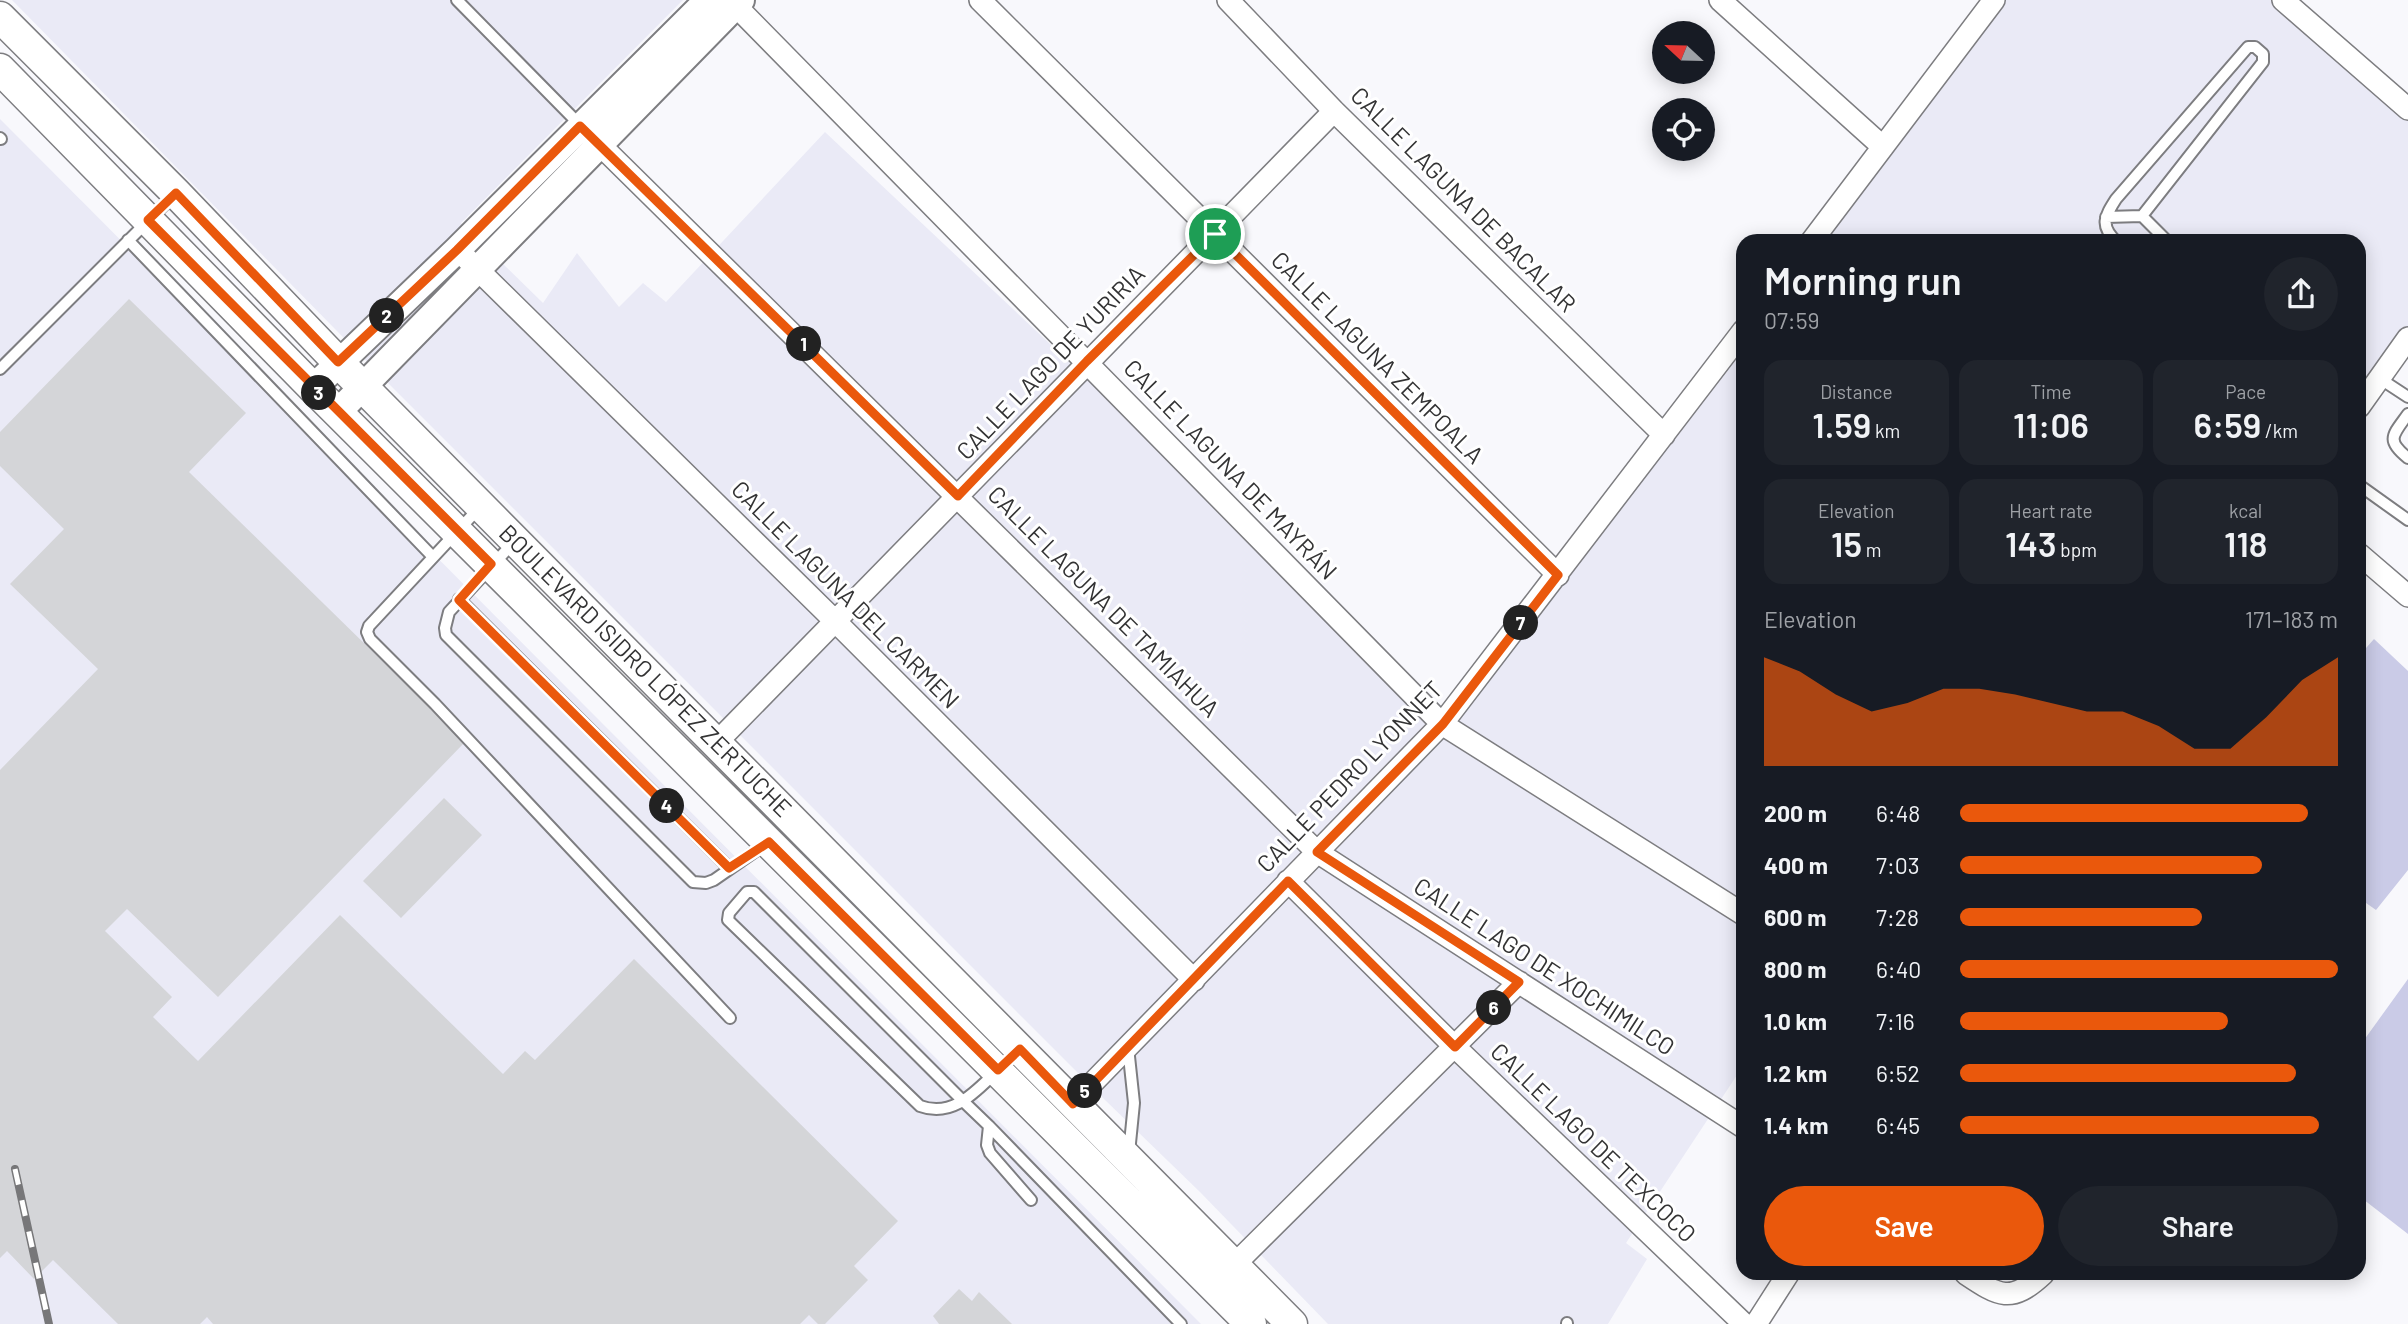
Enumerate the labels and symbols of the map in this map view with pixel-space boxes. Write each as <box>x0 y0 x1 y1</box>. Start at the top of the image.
north arrow <box>1652 21 1715 84</box>
street label: CALLE LAGUNA DE BACALAR <box>1345 80 1583 318</box>
pin <box>1185 204 1245 264</box>
street label: CALLE LAGUNA ZEMPOALA <box>1266 245 1490 469</box>
street label: CALLE LAGO DE YURIRIA <box>950 259 1150 465</box>
pin: 2 <box>370 298 404 334</box>
pin: 1 <box>786 326 822 362</box>
street label: CALLE LAGUNA DE MAYRÁN <box>1118 353 1344 585</box>
pin: 3 <box>302 376 336 410</box>
street label: CALLE LAGUNA DEL CARMEN <box>726 474 966 714</box>
street label: CALLE LAGUNA DE TAMIAHUA <box>982 479 1226 723</box>
street label: BOULEVARD ISIDRO LÓPEZ ZERTUCHE <box>494 518 798 822</box>
pin: 7 <box>1504 606 1538 640</box>
street label: CALLE PEDRO LYONNET <box>1250 674 1448 878</box>
pin: 4 <box>650 788 684 824</box>
street label: CALLE LAGO DE XOCHIMILCO <box>1409 871 1681 1061</box>
pin: 6 <box>1476 990 1512 1026</box>
street label: CALLE LAGO DE TEXCOCO <box>1485 1036 1703 1248</box>
pin: 5 <box>1068 1074 1102 1108</box>

